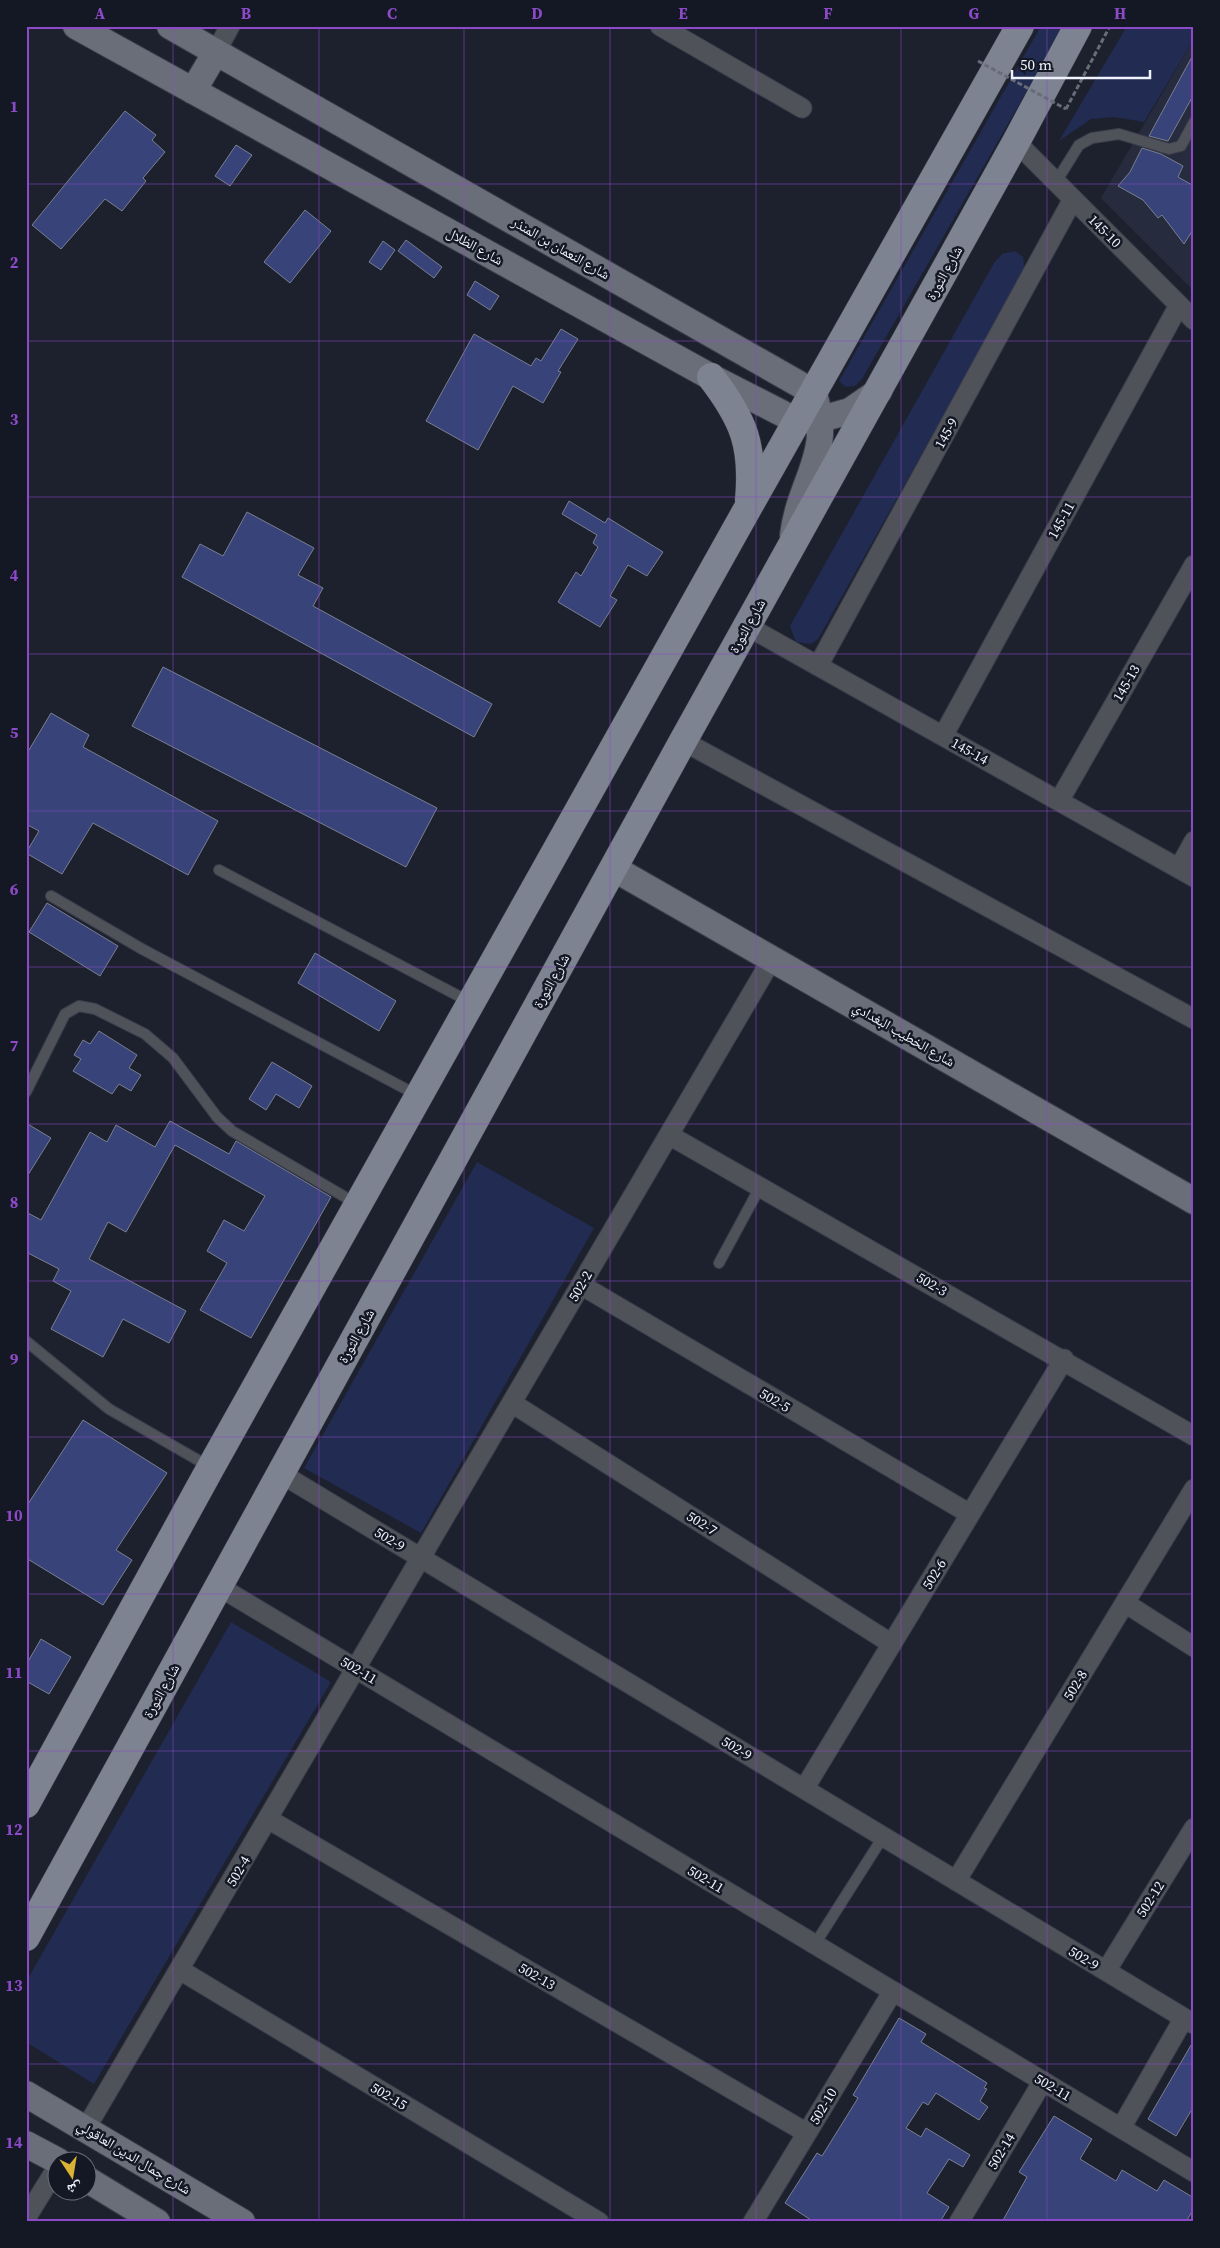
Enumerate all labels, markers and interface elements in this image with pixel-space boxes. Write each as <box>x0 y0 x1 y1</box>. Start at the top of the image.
text: A <box>95 2 106 24</box>
text: B <box>241 2 252 24</box>
text: C <box>387 2 397 24</box>
text: D <box>531 2 543 24</box>
text: E <box>678 2 688 24</box>
text: F <box>823 2 833 24</box>
text: G <box>969 2 980 24</box>
text: H <box>1114 2 1126 24</box>
scale bar <box>1012 48 1150 80</box>
text: 50 m <box>1020 54 1052 75</box>
text: 1 <box>10 95 18 117</box>
street label: 145-10 <box>1084 210 1126 252</box>
street label: شارع النعمان بن المنذر <box>507 211 614 284</box>
street label: شارع الظلال <box>443 222 507 270</box>
street label: شارع الثورة <box>921 242 967 304</box>
text: 2 <box>10 251 19 273</box>
text: 3 <box>10 408 19 430</box>
street label: 145-9 <box>929 414 963 452</box>
street label: 145-11 <box>1043 498 1079 542</box>
text: 4 <box>10 564 19 586</box>
street label: شارع الثورة <box>724 595 770 657</box>
street label: 145-13 <box>1107 661 1145 705</box>
text: 5 <box>10 721 19 743</box>
street label: 145-14 <box>948 733 992 769</box>
text: 6 <box>10 878 19 900</box>
street label: شارع الثورة <box>528 950 574 1012</box>
street label: شارع الخطيب البغدادي <box>849 997 959 1073</box>
text: 7 <box>10 1034 19 1056</box>
text: 8 <box>10 1191 18 1213</box>
street label: 502-2 <box>563 1267 597 1305</box>
street label: 502-3 <box>913 1267 951 1301</box>
street label: شارع الثورة <box>333 1305 379 1367</box>
text: 9 <box>10 1348 19 1370</box>
street label: 502-5 <box>756 1383 794 1417</box>
text: 10 <box>5 1504 23 1526</box>
street label: 502-7 <box>683 1506 721 1540</box>
street label: 502-9 <box>371 1522 409 1556</box>
street label: 502-6 <box>917 1555 951 1593</box>
street label: 502-11 <box>337 1651 381 1689</box>
street label: شارع الثورة <box>138 1660 184 1722</box>
text: 11 <box>5 1661 23 1683</box>
street label: 502-8 <box>1058 1666 1092 1704</box>
street label: 502-9 <box>718 1731 756 1765</box>
text: 12 <box>5 1818 23 1840</box>
street label: 502-4 <box>221 1852 255 1890</box>
street label: 502-11 <box>684 1860 728 1898</box>
street label: 502-12 <box>1131 1877 1169 1921</box>
street label: 502-9 <box>1065 1941 1103 1975</box>
street label: 502-13 <box>515 1957 559 1995</box>
text: 13 <box>5 1974 23 1996</box>
street label: 502-11 <box>1031 2068 1075 2106</box>
street label: 502-15 <box>367 2077 411 2115</box>
street label: 502-10 <box>804 2084 842 2128</box>
street label: شارع جمال الدين العاقولي <box>74 2116 194 2198</box>
street label: 502-14 <box>982 2129 1020 2173</box>
text: 14 <box>5 2131 23 2153</box>
north arrow <box>48 2150 98 2200</box>

